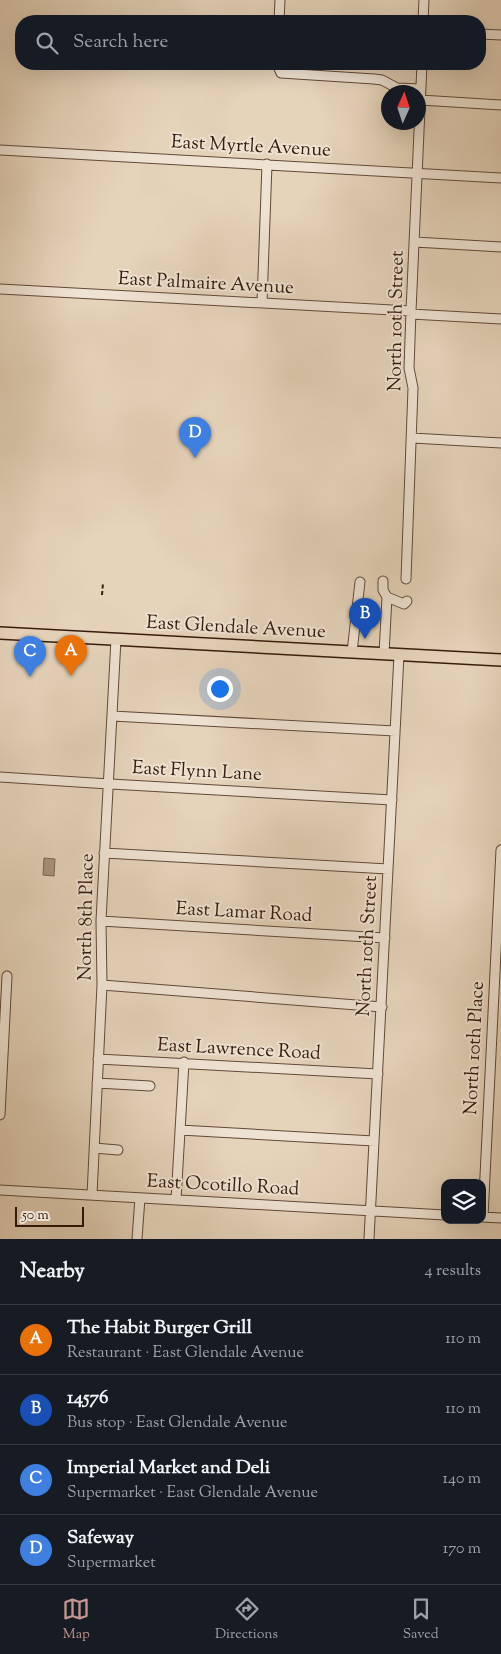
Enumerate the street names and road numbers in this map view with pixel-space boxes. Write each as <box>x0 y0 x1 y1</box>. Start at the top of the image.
street label: East Myrtle Avenue <box>170 129 332 165</box>
street label: North 10th Street <box>382 250 412 392</box>
street label: East Palmaire Avenue <box>117 266 295 302</box>
street label: East Glendale Avenue <box>146 610 327 646</box>
street label: East Flynn Lane <box>131 755 263 789</box>
street label: North 8th Place <box>72 853 102 981</box>
street label: North 10th Street <box>351 874 385 1017</box>
street label: East Lamar Road <box>175 896 313 930</box>
street label: North 10th Place <box>458 980 492 1116</box>
street label: East Lawrence Road <box>157 1032 322 1068</box>
street label: East Ocotillo Road <box>146 1169 300 1203</box>

